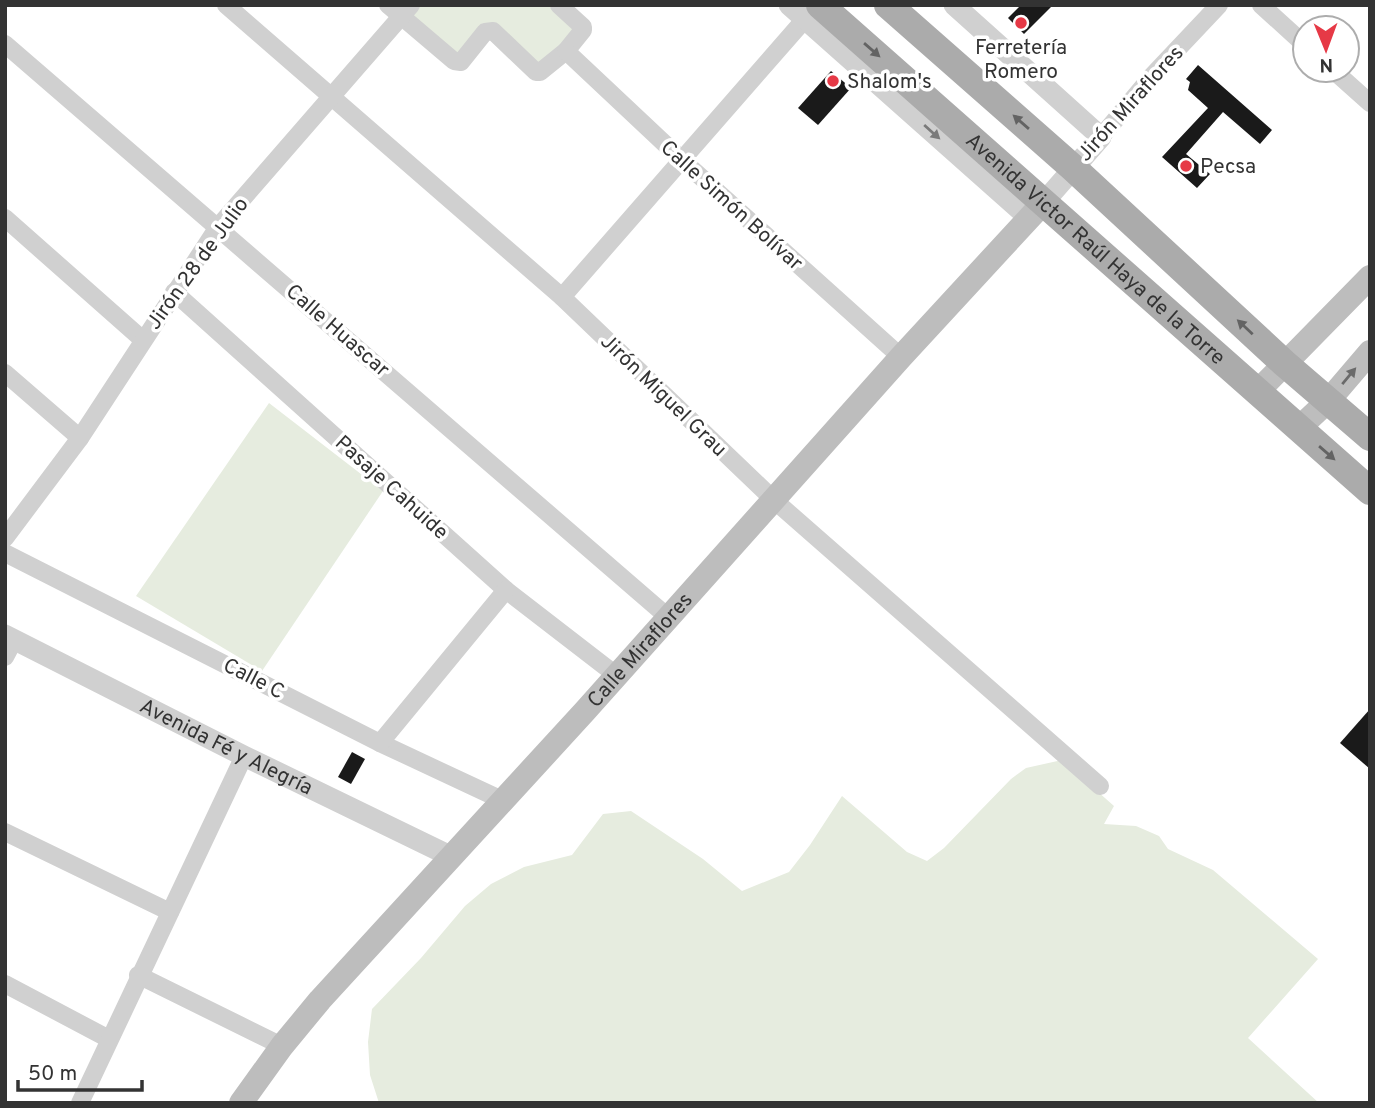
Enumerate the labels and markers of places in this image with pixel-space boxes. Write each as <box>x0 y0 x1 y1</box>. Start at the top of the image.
marker: Ferretería Romero <box>1013 15 1029 31</box>
place label: Ferretería Romero <box>975 35 1067 86</box>
place label: Shalom's <box>847 69 932 96</box>
marker: Shalom's <box>825 73 841 89</box>
place label: Pecsa <box>1200 154 1256 181</box>
marker: Pecsa <box>1178 158 1194 174</box>

